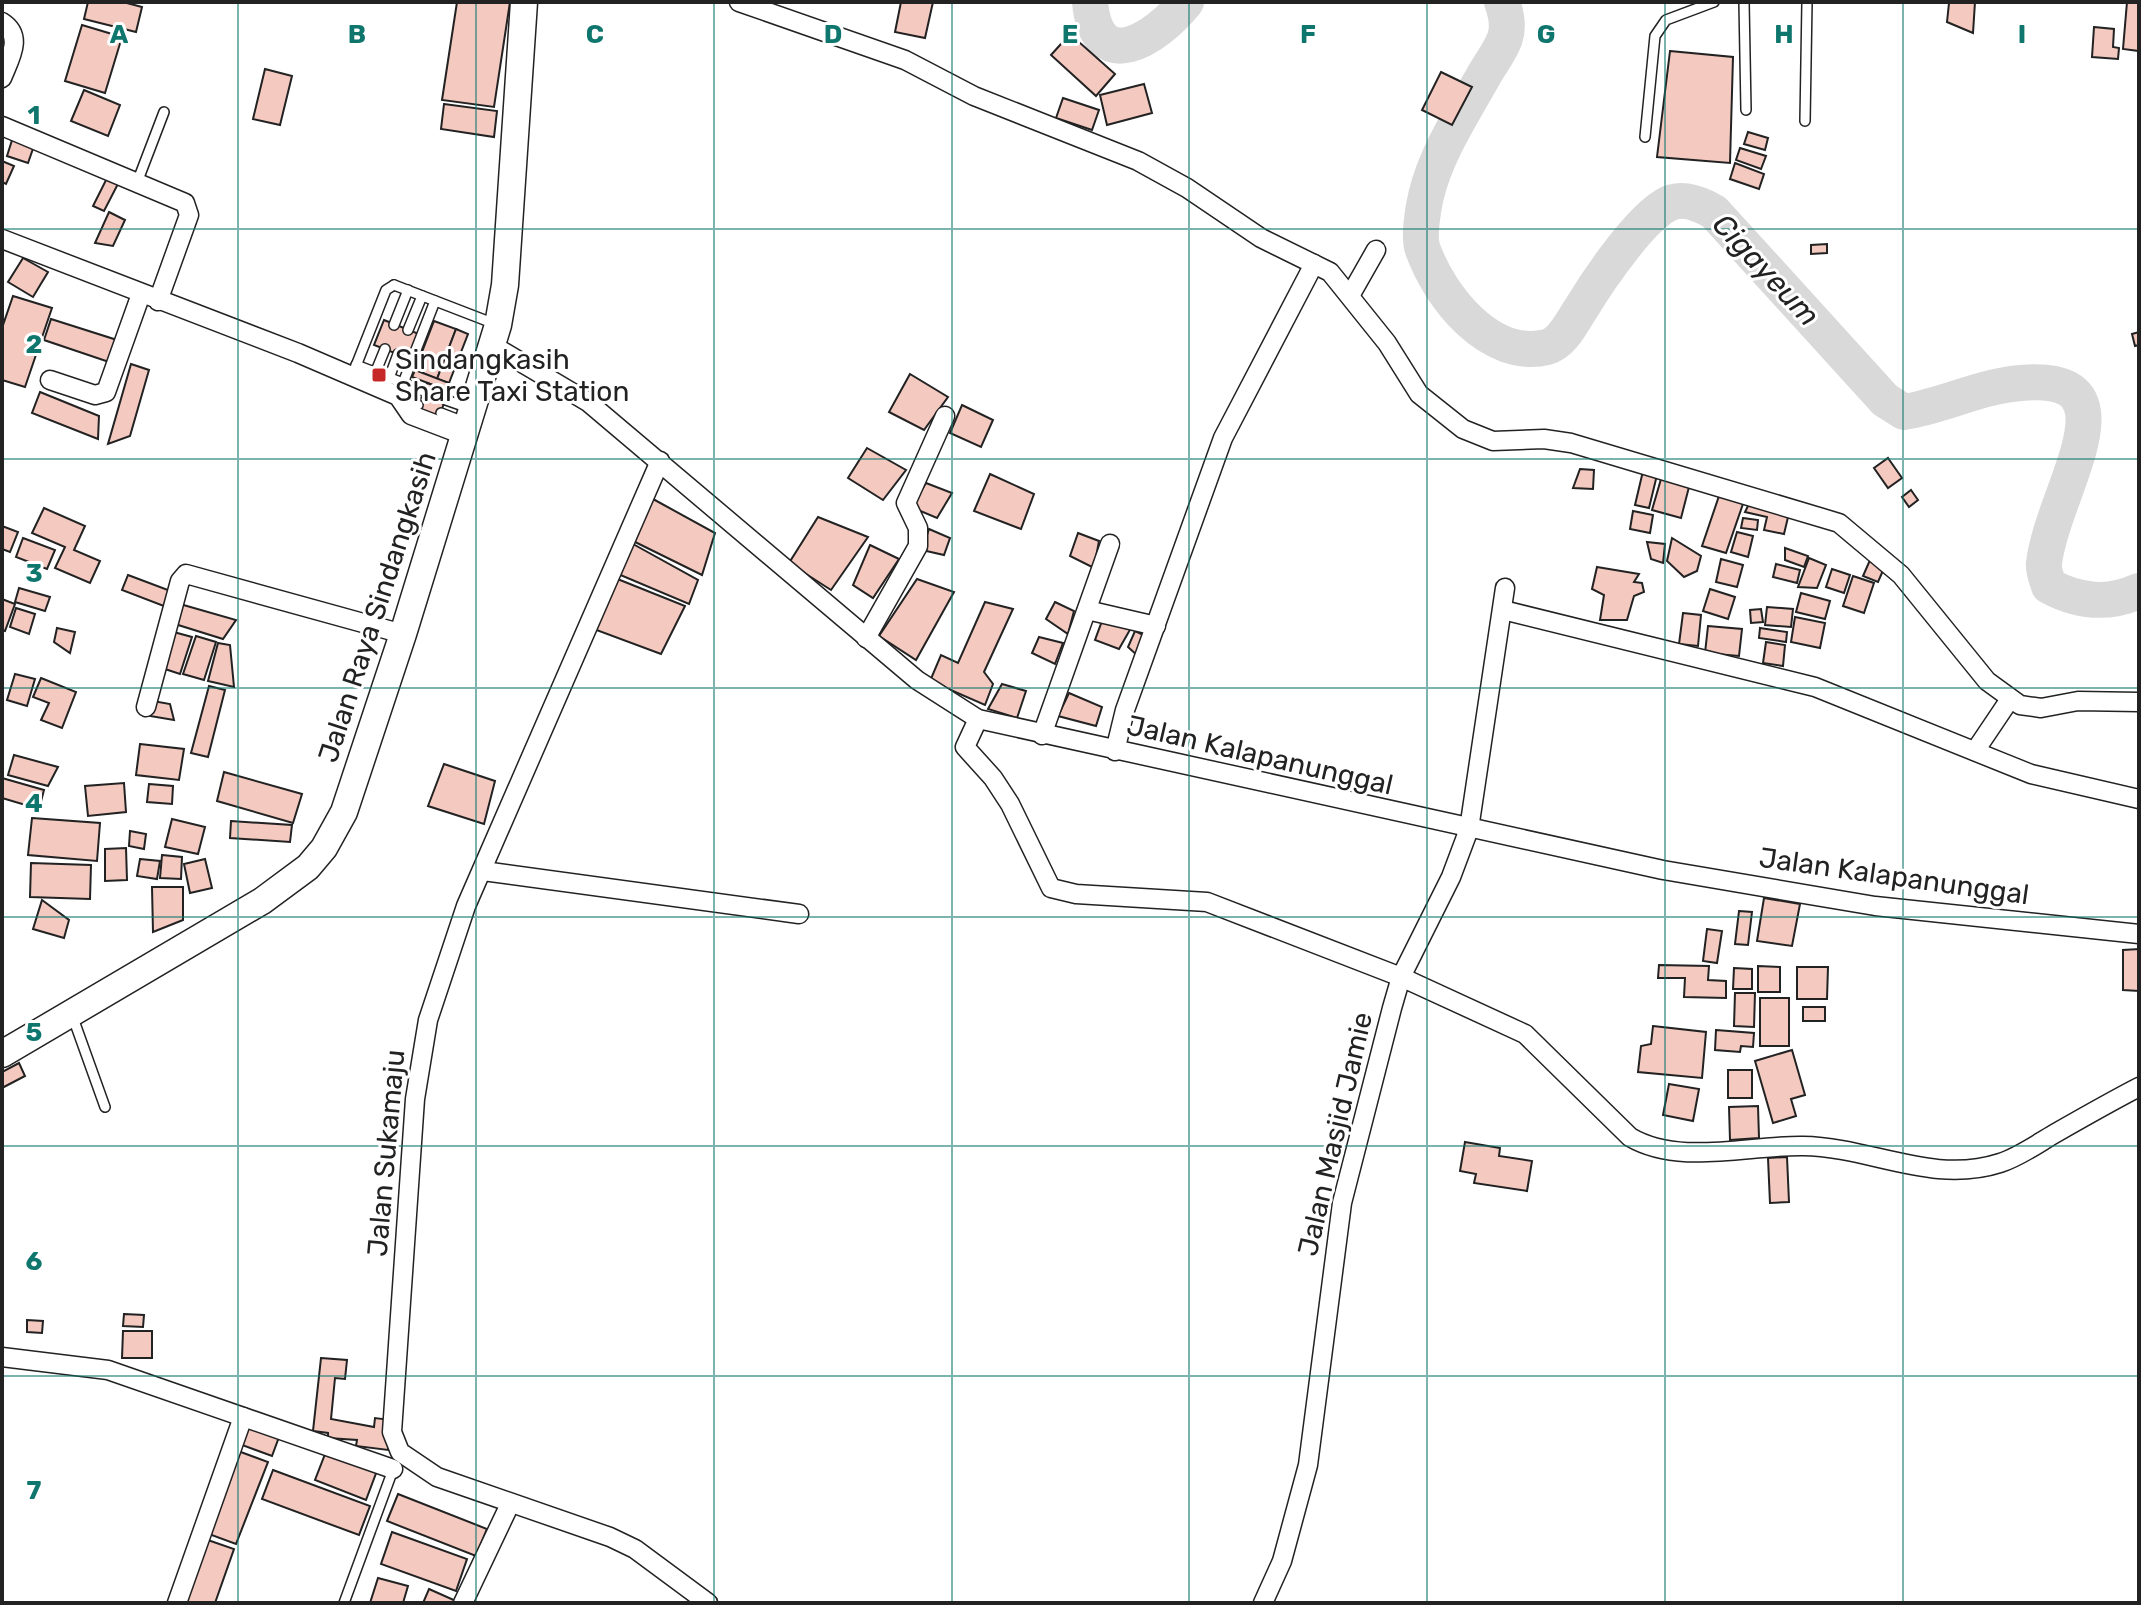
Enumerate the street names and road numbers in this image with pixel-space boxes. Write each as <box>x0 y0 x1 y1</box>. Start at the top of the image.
street label: Jalan Raya Sindangkasih <box>311 448 443 766</box>
street label: Jalan Kalapanunggal <box>1124 708 1396 802</box>
street label: Jalan Kalapanunggal <box>1757 841 2031 911</box>
street label: Jalan Masjid Jamie <box>1291 1009 1379 1259</box>
street label: Jalan Sukamaju <box>361 1048 411 1258</box>

